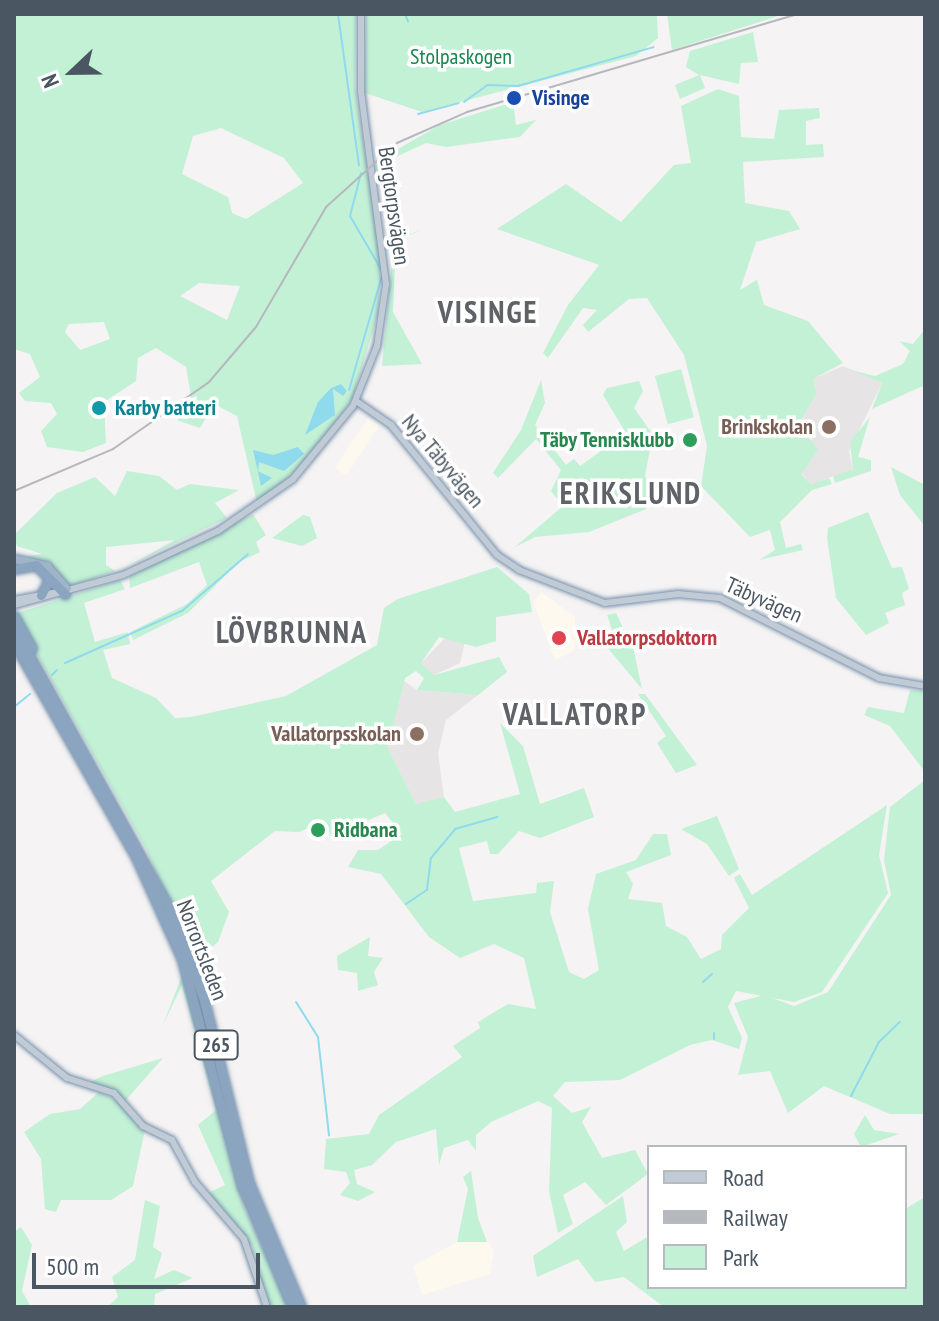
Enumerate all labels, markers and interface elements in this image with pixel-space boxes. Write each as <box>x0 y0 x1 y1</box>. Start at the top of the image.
north arrow <box>32 32 112 112</box>
park label: Stolpaskogen <box>410 44 512 70</box>
text: N <box>35 70 65 92</box>
place label: Visinge <box>532 85 590 111</box>
marker: Visinge <box>503 87 525 109</box>
street label: Bergtorpsvägen <box>373 145 415 267</box>
district label: VISINGE <box>438 294 538 330</box>
place label: Karby batteri <box>115 395 217 421</box>
marker: Karby batteri <box>90 399 108 417</box>
street label: Nya Täbyvägen <box>396 409 490 513</box>
place label: Brinkskolan <box>721 414 813 440</box>
marker: Brinkskolan <box>820 418 838 436</box>
place label: Täby Tennisklubb <box>539 427 674 453</box>
marker: Täby Tennisklubb <box>681 431 699 449</box>
district label: ERIKSLUND <box>560 475 702 511</box>
street label: Täbyvägen <box>722 571 806 629</box>
district label: LÖVBRUNNA <box>216 614 368 650</box>
place label: Vallatorpsdoktorn <box>577 625 717 651</box>
marker: Vallatorpsdoktorn <box>548 627 570 649</box>
district label: VALLATORP <box>503 696 647 732</box>
place label: Vallatorpsskolan <box>271 721 401 747</box>
marker: Vallatorpsskolan <box>408 725 426 743</box>
place label: Ridbana <box>334 817 398 843</box>
marker: Ridbana <box>309 821 327 839</box>
street label: Norrortsleden <box>171 896 233 1004</box>
road number: 265 <box>192 1029 240 1061</box>
legend <box>647 1145 907 1289</box>
text: Road <box>723 1162 764 1193</box>
text: Railway <box>723 1202 788 1233</box>
scale bar <box>36 1237 264 1287</box>
text: Park <box>723 1242 759 1273</box>
text: 500 m <box>46 1251 99 1282</box>

